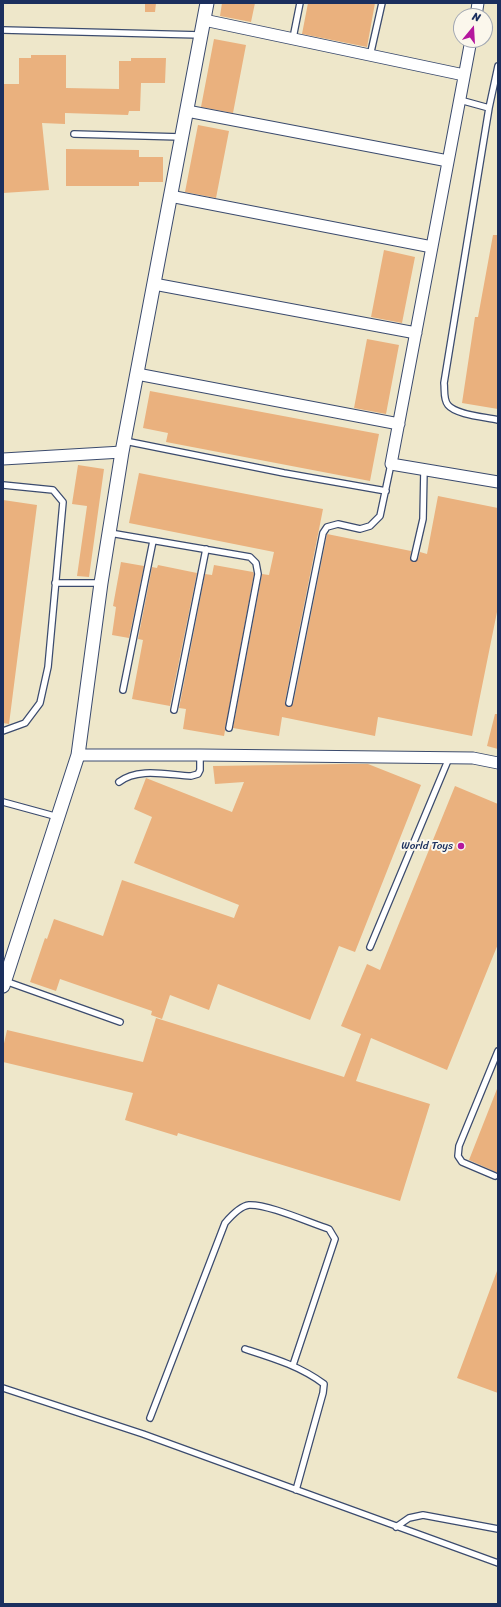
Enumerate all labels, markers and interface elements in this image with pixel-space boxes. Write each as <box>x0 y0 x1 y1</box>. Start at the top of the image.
text: N <box>470 7 483 27</box>
north arrow <box>453 8 493 48</box>
place label: World Toys <box>401 839 453 853</box>
marker: World Toys <box>456 841 466 851</box>

